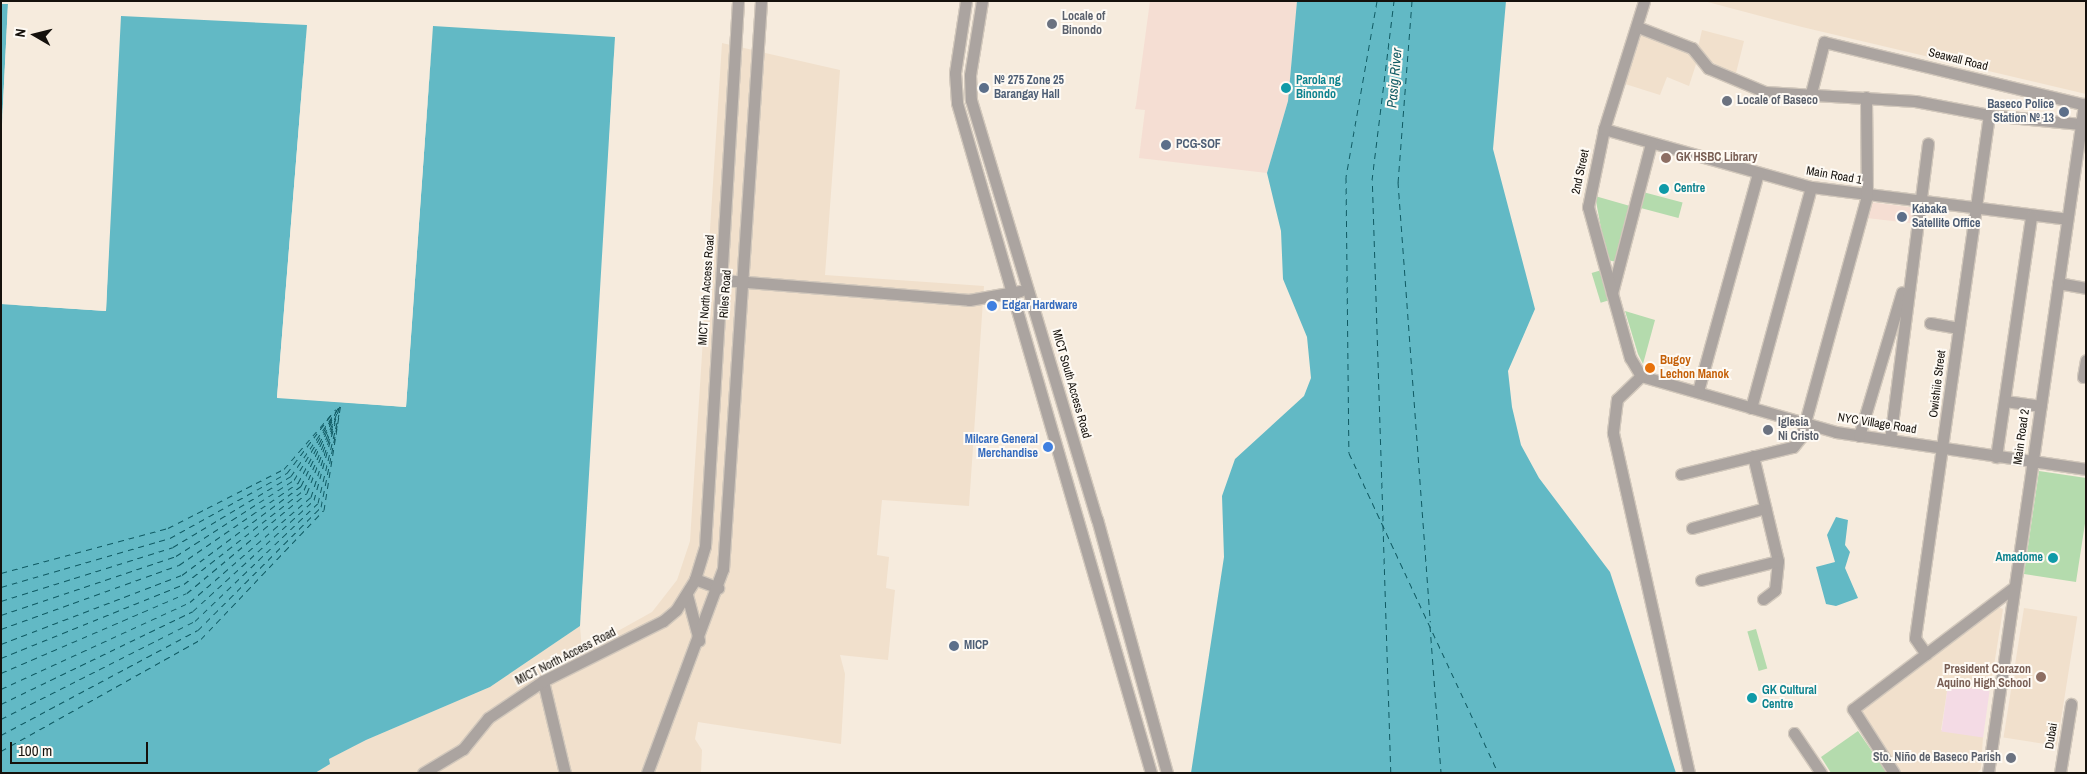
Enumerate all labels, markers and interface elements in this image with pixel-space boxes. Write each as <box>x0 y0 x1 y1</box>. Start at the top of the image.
north arrow <box>10 10 60 60</box>
place label: Locale of Binondo <box>1062 10 1105 38</box>
marker: Locale of Binondo <box>1046 18 1058 30</box>
text: N <box>11 28 30 38</box>
street label: Seawall Road <box>1927 46 1989 74</box>
water label: Pasig River <box>1383 47 1405 109</box>
place label: № 275 Zone 25 Barangay Hall <box>994 74 1064 102</box>
place label: Parola ng Binondo <box>1296 74 1341 102</box>
marker: № 275 Zone 25 Barangay Hall <box>978 82 990 94</box>
marker: Parola ng Binondo <box>1280 82 1292 94</box>
place label: Locale of Baseco <box>1737 94 1818 108</box>
marker: Locale of Baseco <box>1721 95 1733 107</box>
place label: Baseco Police Station № 13 <box>1987 98 2054 126</box>
marker: Baseco Police Station № 13 <box>2058 106 2070 118</box>
place label: PCG-SOF <box>1176 138 1221 152</box>
marker: PCG-SOF <box>1160 139 1172 151</box>
street label: 2nd Street <box>1569 148 1593 196</box>
place label: GK HSBC Library <box>1676 151 1757 165</box>
marker: GK HSBC Library <box>1660 152 1672 164</box>
street label: Main Road 1 <box>1805 164 1863 188</box>
place label: Centre <box>1674 182 1705 196</box>
marker: Centre <box>1658 183 1670 195</box>
place label: Kabaka Satellite Office <box>1912 203 1980 231</box>
marker: Kabaka Satellite Office <box>1896 211 1908 223</box>
street label: MICT North Access Road <box>696 234 718 346</box>
street label: Riles Road <box>717 269 735 319</box>
place label: Edgar Hardware <box>1002 299 1077 313</box>
marker: Edgar Hardware <box>986 300 998 312</box>
street label: MICT South Access Road <box>1048 328 1094 440</box>
street label: Owishiie Street <box>1927 349 1949 419</box>
place label: Bugoy Lechon Manok <box>1660 354 1729 382</box>
marker: Bugoy Lechon Manok <box>1644 362 1656 374</box>
street label: Main Road 2 <box>2011 408 2033 466</box>
street label: NYC Village Road <box>1837 411 1917 437</box>
place label: Iglesia Ni Cristo <box>1778 416 1819 444</box>
marker: Iglesia Ni Cristo <box>1762 424 1774 436</box>
place label: Milcare General Merchandise <box>965 433 1038 461</box>
marker: Milcare General Merchandise <box>1042 441 1054 453</box>
place label: Amadome <box>1995 551 2043 565</box>
marker: Amadome <box>2047 552 2059 564</box>
street label: MICT North Access Road <box>513 625 619 689</box>
place label: MICP <box>964 639 989 653</box>
marker: MICP <box>948 640 960 652</box>
place label: President Corazon Aquino High School <box>1937 663 2031 691</box>
marker: President Corazon Aquino High School <box>2035 671 2047 683</box>
place label: GK Cultural Centre <box>1762 684 1817 712</box>
marker: GK Cultural Centre <box>1746 692 1758 704</box>
street label: Dubai <box>2043 722 2061 750</box>
scale bar <box>12 732 150 764</box>
text: 100 m <box>18 740 52 761</box>
place label: Sto. Niño de Baseco Parish <box>1873 751 2001 765</box>
marker: Sto. Niño de Baseco Parish <box>2005 752 2017 764</box>

